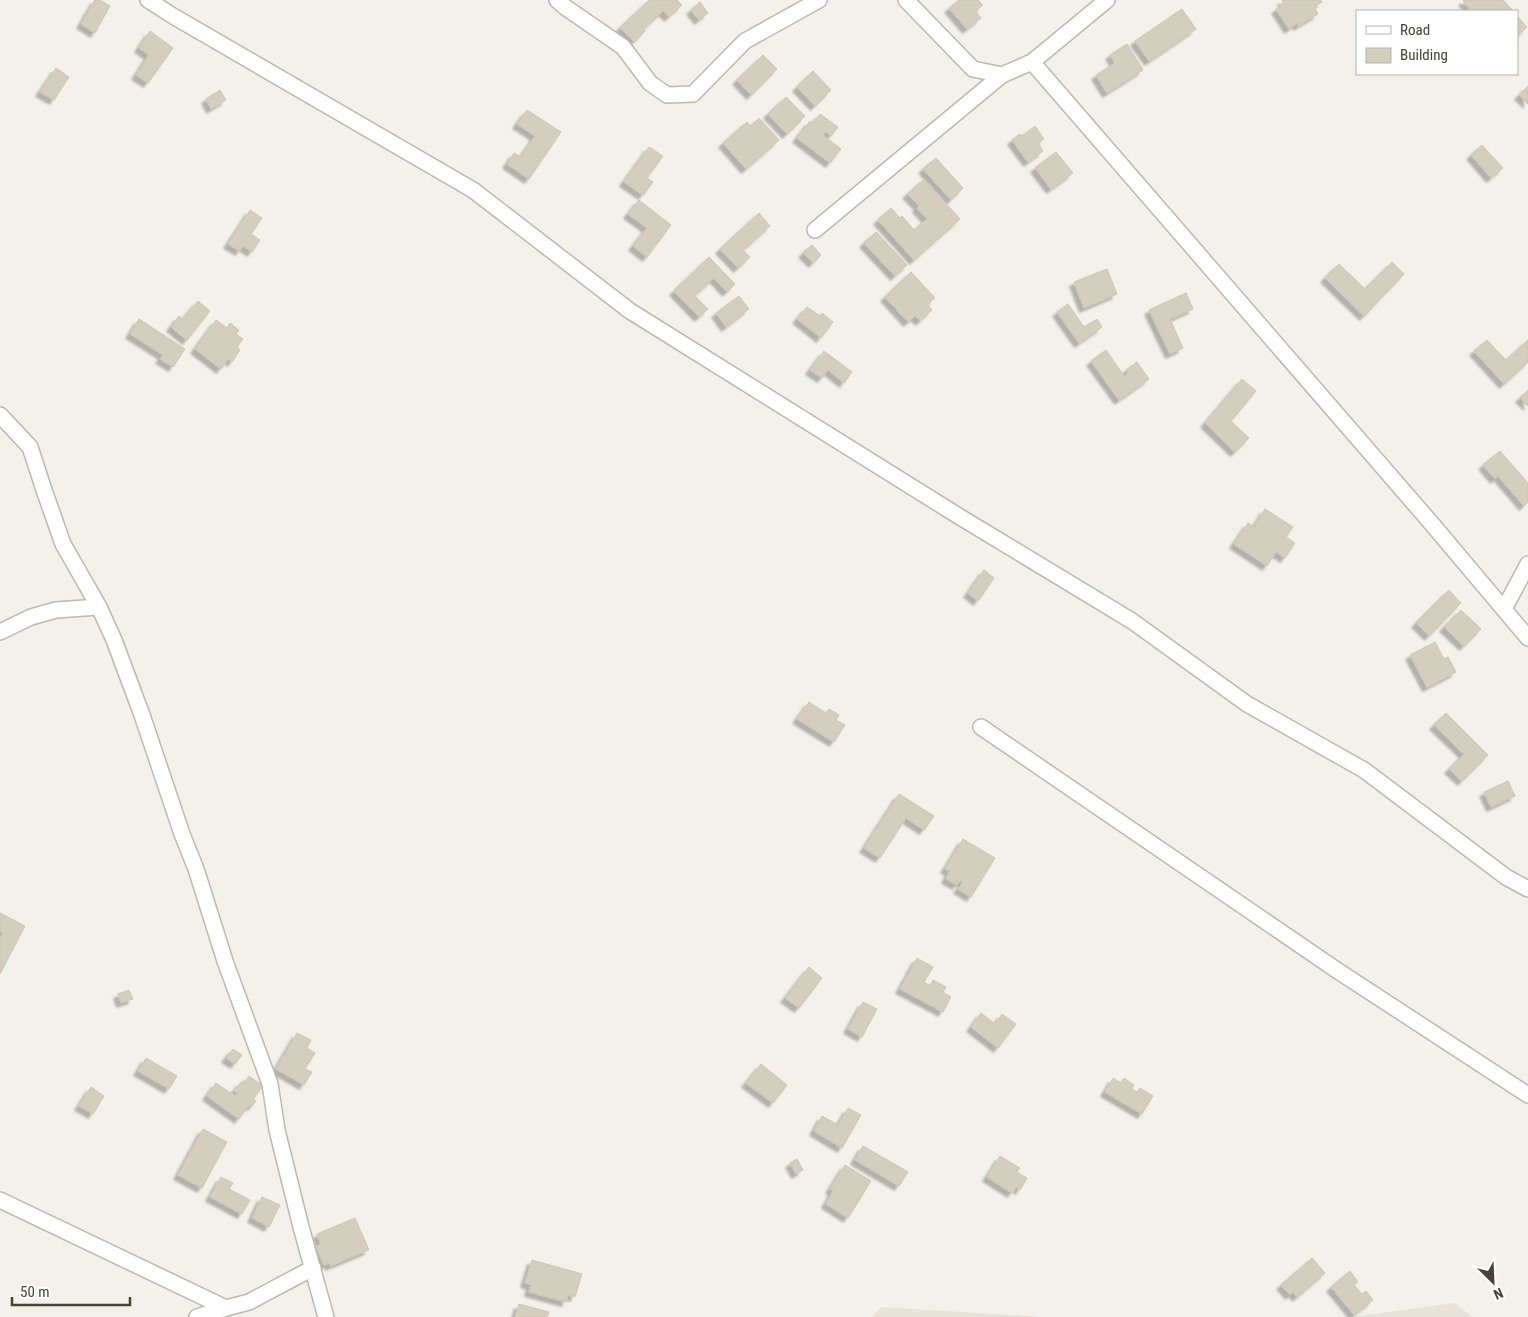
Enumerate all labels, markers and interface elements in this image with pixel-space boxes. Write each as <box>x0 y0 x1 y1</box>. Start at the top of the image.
legend <box>1356 10 1518 75</box>
text: Road <box>1400 21 1430 39</box>
text: Building <box>1400 46 1448 64</box>
north arrow <box>1468 1257 1518 1307</box>
scale bar <box>12 1274 130 1306</box>
text: 50 m <box>20 1283 50 1301</box>
text: N <box>1491 1285 1505 1303</box>

